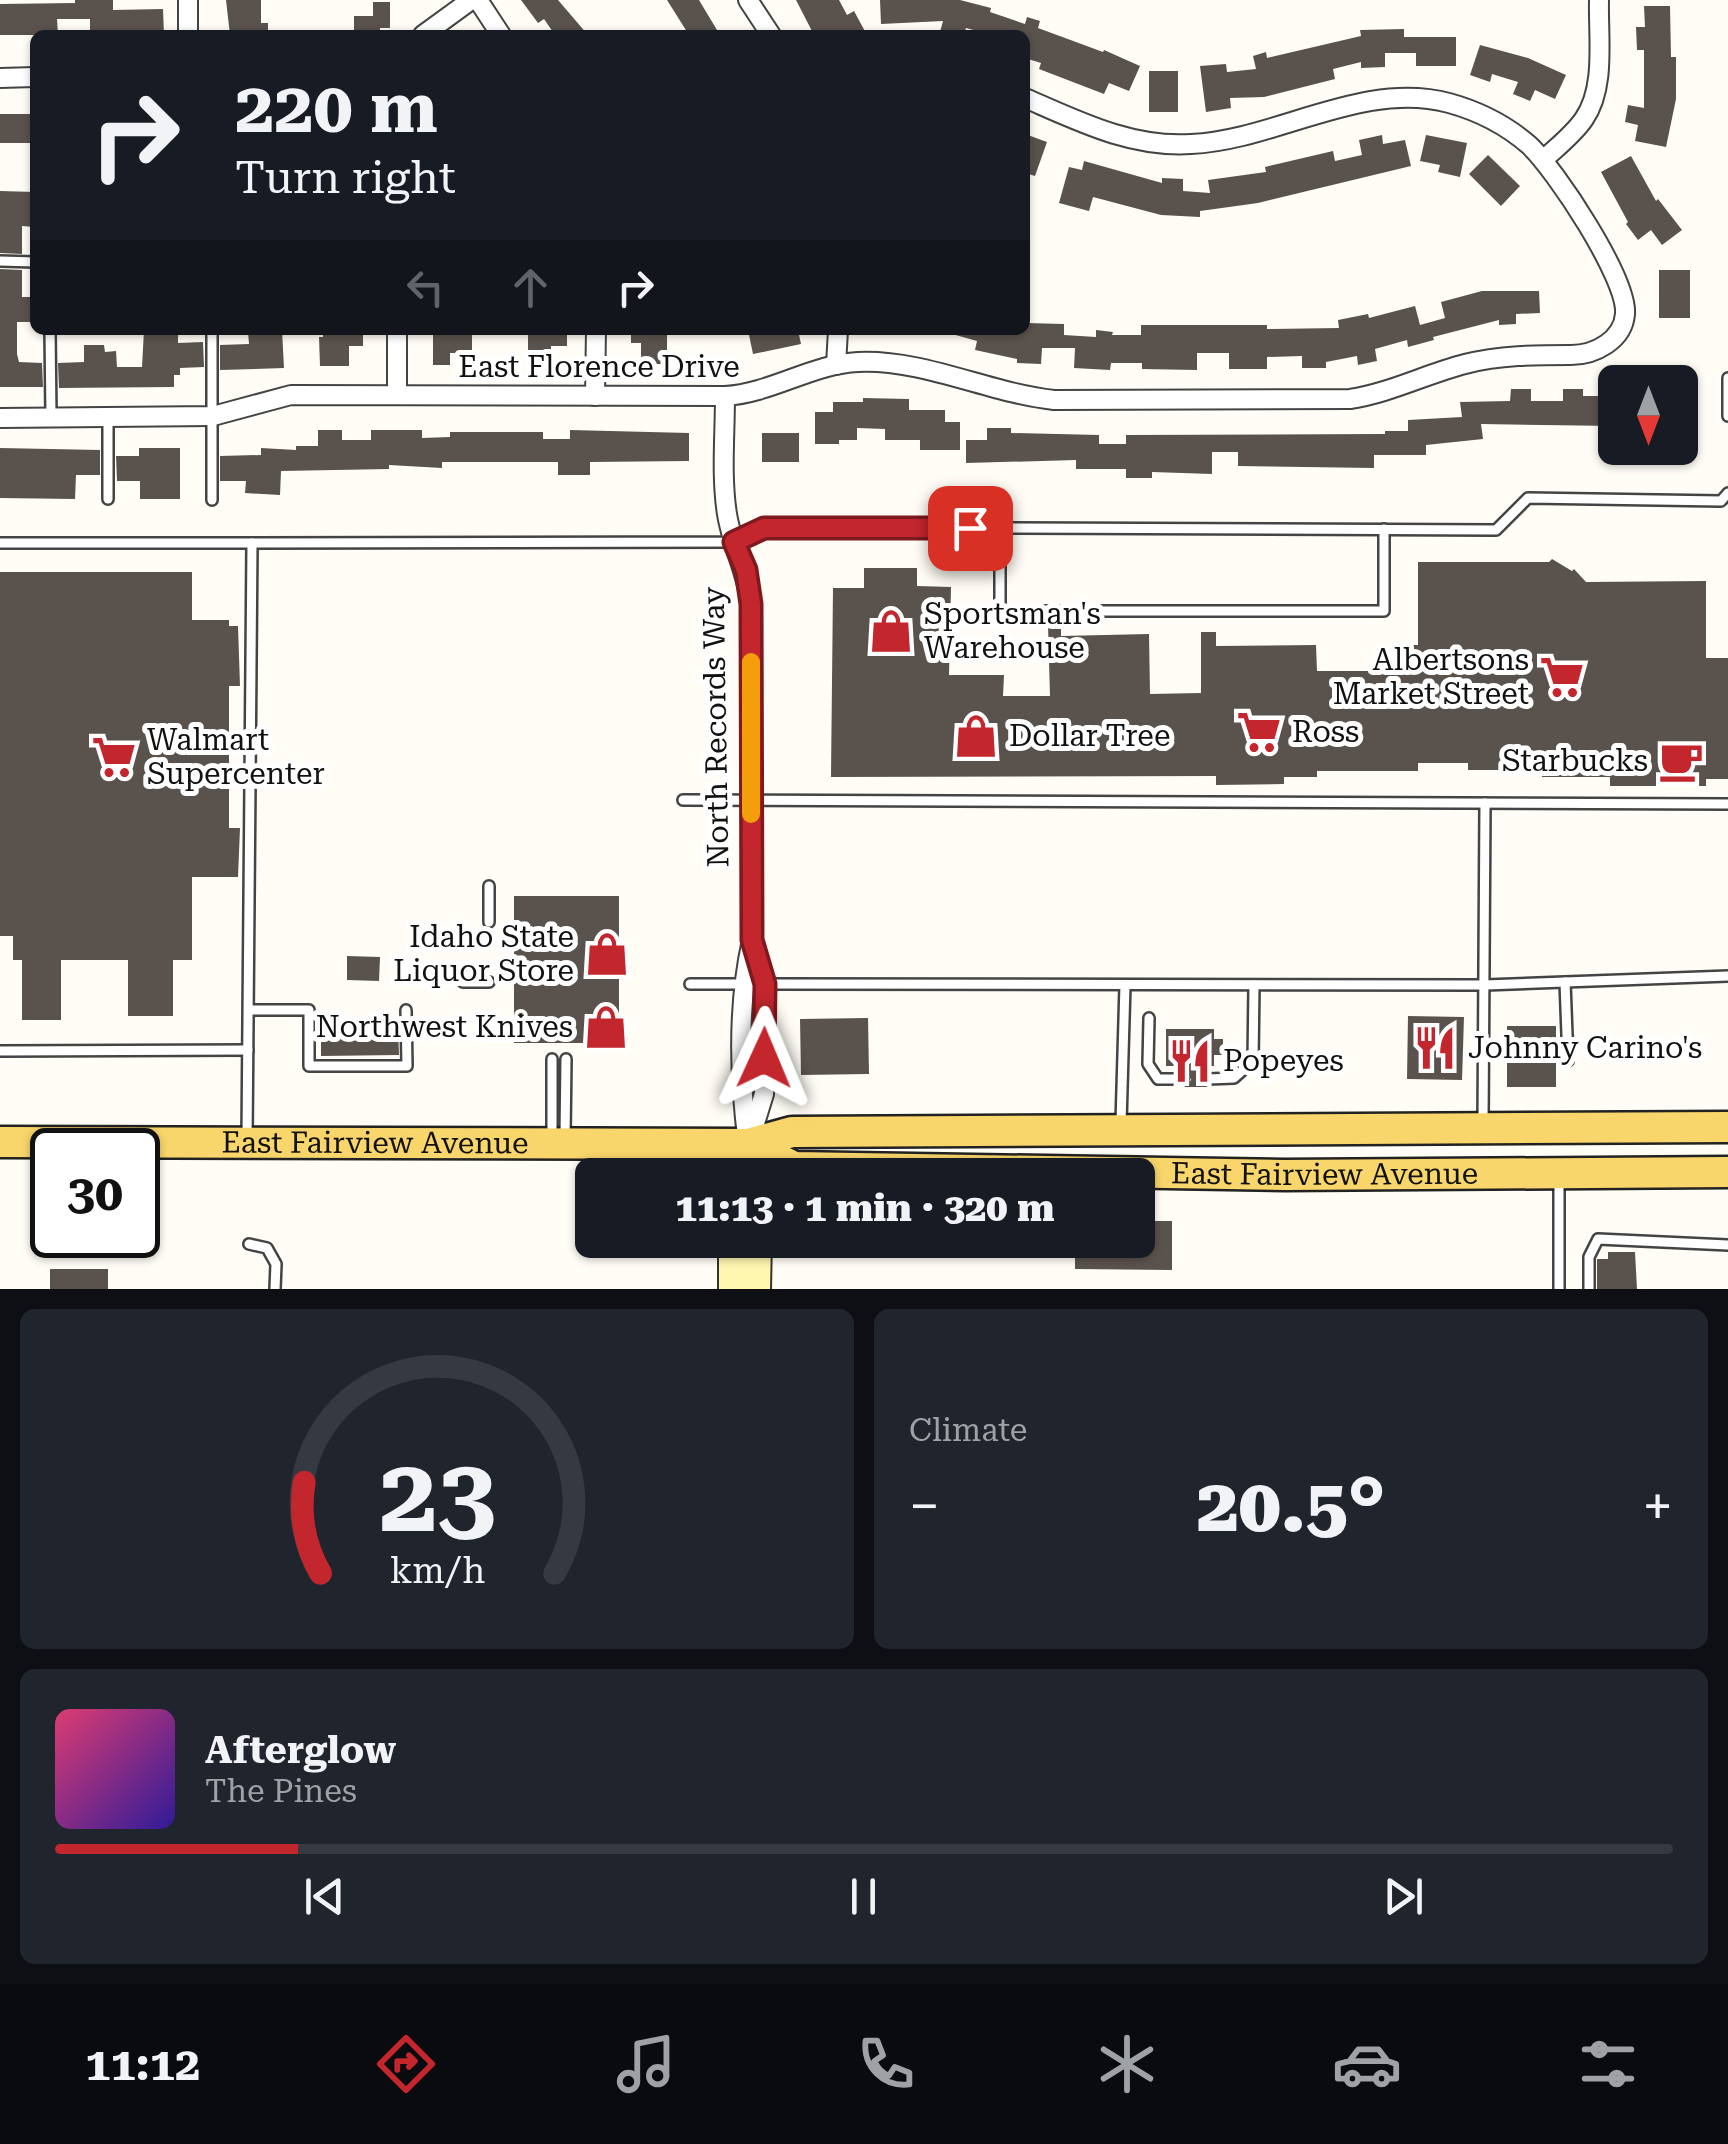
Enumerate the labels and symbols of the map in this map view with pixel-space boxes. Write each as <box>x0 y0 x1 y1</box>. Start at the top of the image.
street label: East Florence Drive <box>458 349 740 384</box>
north arrow <box>1598 365 1698 465</box>
pin <box>928 486 1013 571</box>
street label: North Records Way <box>696 586 735 868</box>
place label: Sportsman's Warehouse <box>924 596 1101 665</box>
shop icon: Sportsman's Warehouse <box>867 607 915 655</box>
place label: Albertsons Market Street <box>1333 642 1529 711</box>
supermarket icon: Albertsons Market Street <box>1538 653 1586 701</box>
supermarket icon: Ross <box>1235 708 1283 756</box>
shop icon: Dollar Tree <box>952 712 1000 760</box>
place label: Ross <box>1292 714 1359 749</box>
place label: Dollar Tree <box>1009 718 1170 753</box>
place label: Walmart Supercenter <box>147 722 325 791</box>
supermarket icon: Walmart Supercenter <box>90 733 138 781</box>
cafe icon: Starbucks <box>1657 737 1705 785</box>
place label: Starbucks <box>1502 743 1648 778</box>
place label: Idaho State Liquor Store <box>393 919 574 988</box>
shop icon: Idaho State Liquor Store <box>583 930 631 978</box>
shop icon: Northwest Knives <box>582 1003 630 1051</box>
position arrow <box>712 1006 816 1110</box>
place label: Northwest Knives <box>316 1009 573 1044</box>
restaurant icon: Johnny Carino's <box>1411 1024 1459 1072</box>
place label: Johnny Carino's <box>1468 1030 1702 1065</box>
restaurant icon: Popeyes <box>1166 1037 1214 1085</box>
place label: Popeyes <box>1223 1043 1344 1078</box>
street label: East Fairview Avenue <box>221 1125 529 1160</box>
speed limit sign: 30 <box>30 1128 160 1258</box>
street label: East Fairview Avenue <box>1171 1155 1478 1192</box>

